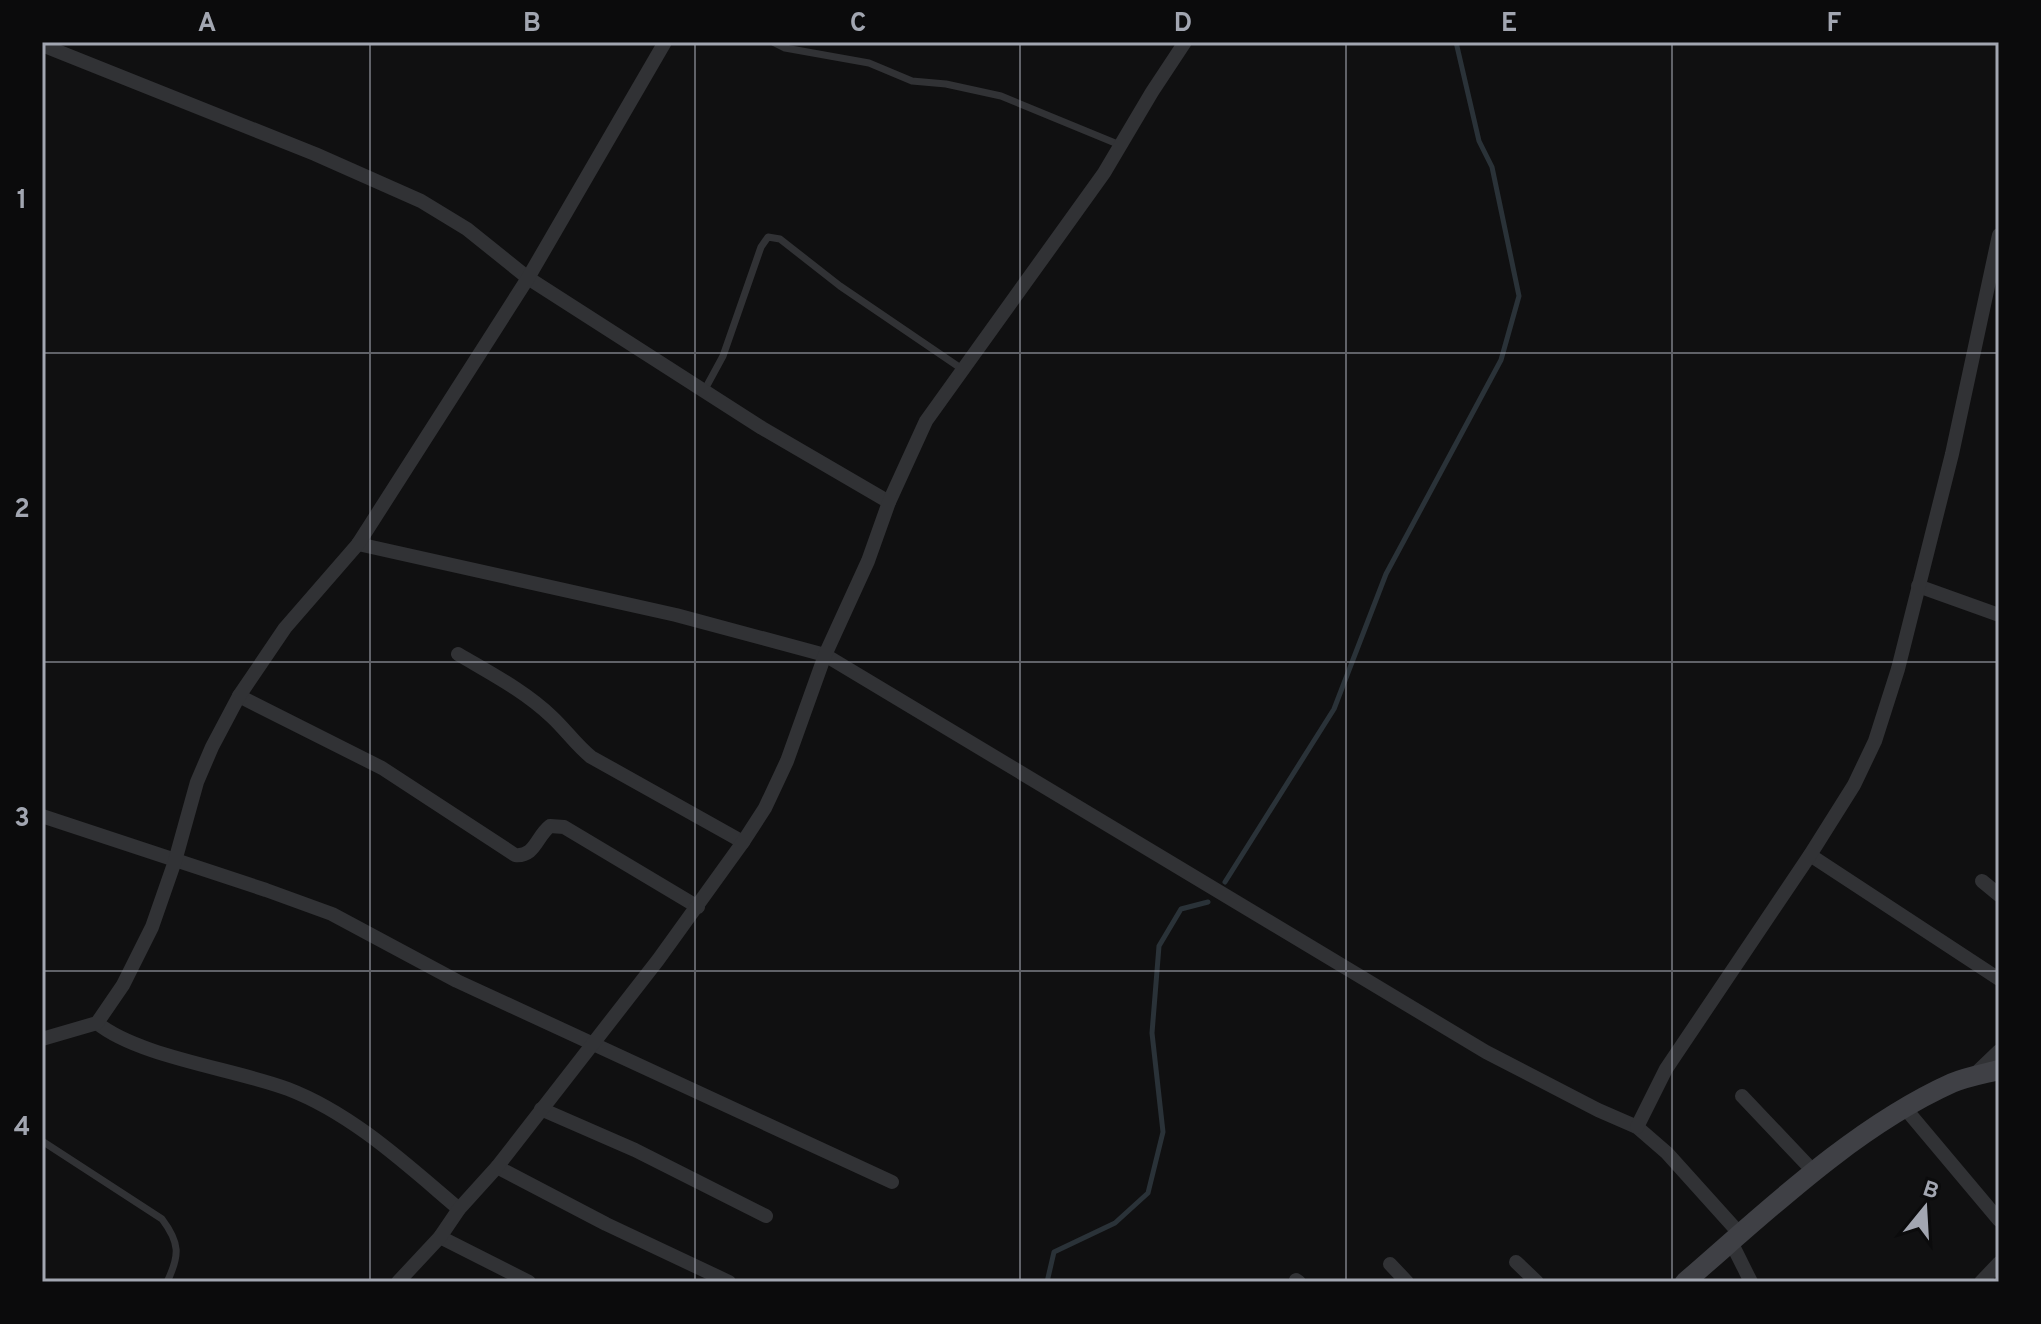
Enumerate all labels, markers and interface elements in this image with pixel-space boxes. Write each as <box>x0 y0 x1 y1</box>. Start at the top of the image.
text: A <box>198 8 216 41</box>
text: B <box>523 8 541 41</box>
text: C <box>850 8 866 41</box>
text: D <box>1174 8 1192 41</box>
text: E <box>1501 8 1517 41</box>
text: F <box>1827 8 1842 41</box>
text: 1 <box>17 185 27 218</box>
text: 2 <box>14 494 30 527</box>
text: 3 <box>14 803 30 836</box>
text: 4 <box>14 1112 30 1145</box>
north arrow <box>1885 1168 1965 1248</box>
text: B <box>1919 1176 1942 1207</box>

